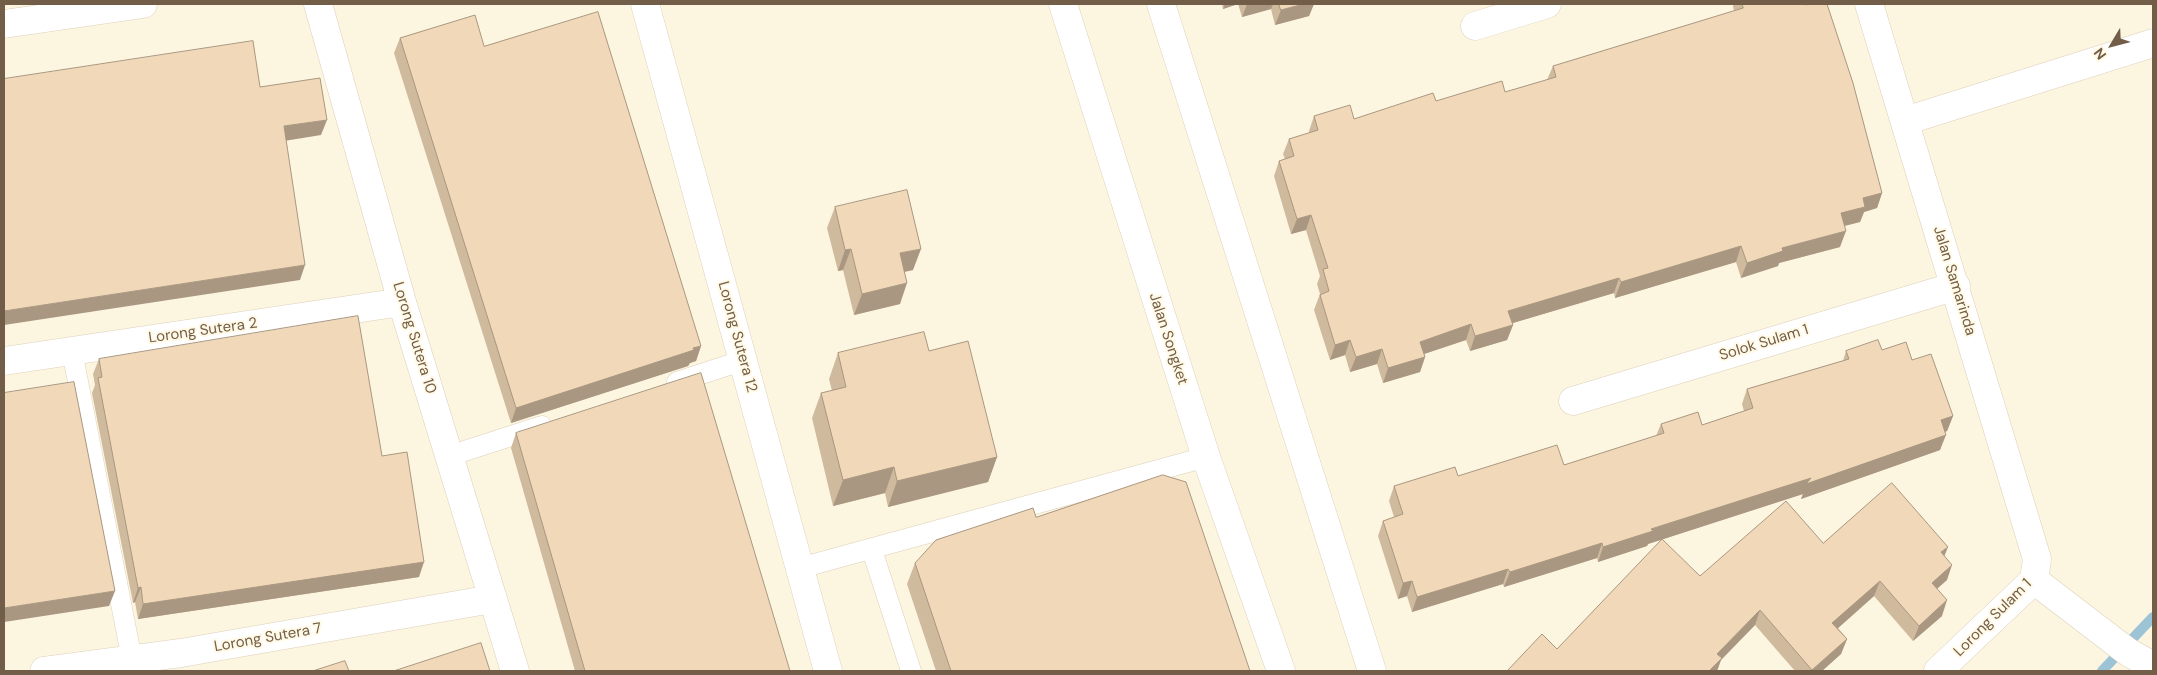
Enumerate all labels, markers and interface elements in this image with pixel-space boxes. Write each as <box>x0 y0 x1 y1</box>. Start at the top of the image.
north arrow <box>2087 20 2137 70</box>
text: N <box>2090 45 2110 64</box>
street label: Jalan Samarinda <box>1929 224 1979 338</box>
street label: Lorong Sutera 10 <box>388 280 440 396</box>
street label: Lorong Sutera 12 <box>714 280 760 394</box>
street label: Jalan Songket <box>1145 291 1191 387</box>
street label: Lorong Sutera 2 <box>148 314 258 348</box>
street label: Solok Sulam 1 <box>1717 321 1811 365</box>
street label: Lorong Sulam 1 <box>1950 575 2036 661</box>
street label: Lorong Sutera 7 <box>213 620 323 656</box>

